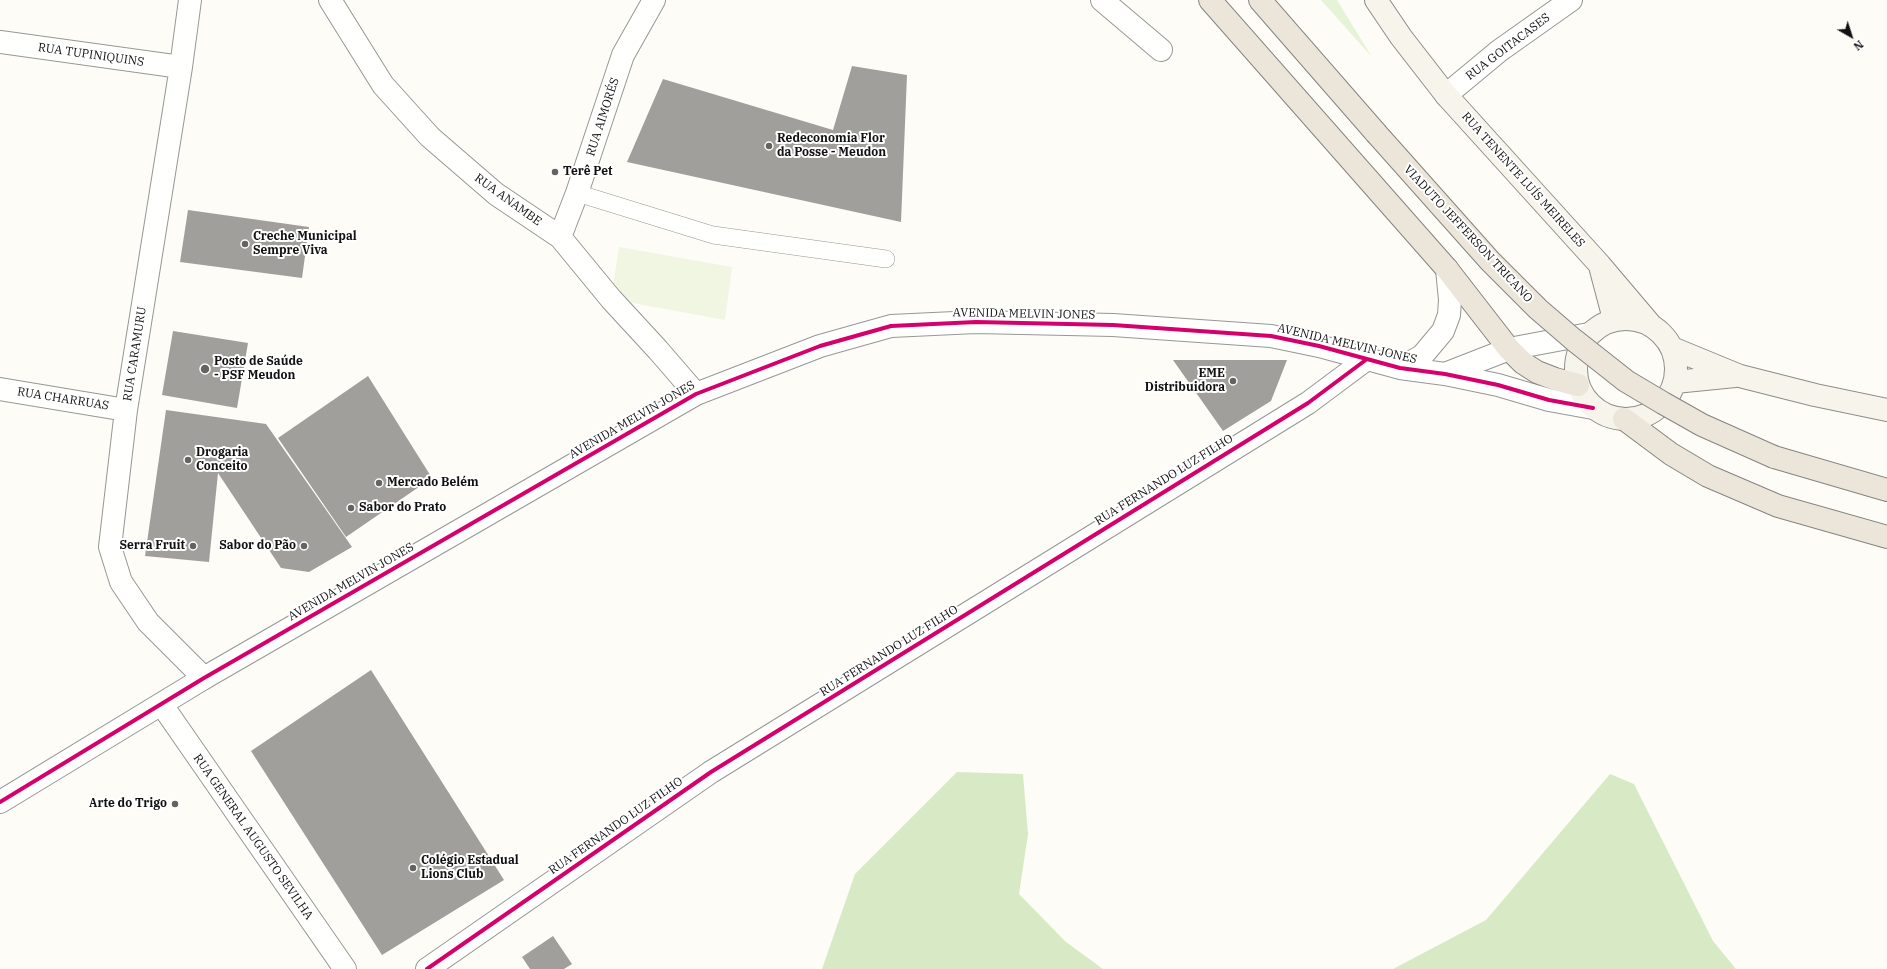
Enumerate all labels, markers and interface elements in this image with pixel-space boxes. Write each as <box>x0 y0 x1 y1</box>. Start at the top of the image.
street label: RUA GOITACASES <box>1463 11 1553 83</box>
north arrow <box>1831 16 1871 56</box>
text: N <box>1851 37 1866 53</box>
street label: RUA TUPINIQUINS <box>37 40 145 70</box>
street label: RUA AIMORÉS <box>584 76 622 158</box>
street label: RUA TENENTE LUÍS MEIRELES <box>1458 109 1588 251</box>
place label: Redeconomia Flor da Posse - Meudon <box>777 132 886 160</box>
marker: Redeconomia Flor da Posse - Meudon <box>764 141 774 151</box>
street label: VIADUTO JEFFERSON TRICANO <box>1401 162 1535 306</box>
place label: Terê Pet <box>563 165 612 179</box>
marker: Terê Pet <box>550 167 560 177</box>
street label: RUA ANAMBE <box>472 171 544 229</box>
place label: Creche Municipal Sempre Viva <box>253 230 357 258</box>
marker: Creche Municipal Sempre Viva <box>240 239 250 249</box>
street label: RUA CARAMURU <box>120 306 150 402</box>
street label: AVENIDA MELVIN JONES <box>952 306 1096 322</box>
street label: AVENIDA MELVIN JONES <box>1276 321 1418 367</box>
place label: Posto de Saúde - PSF Meudon <box>214 355 303 383</box>
marker: Posto de Saúde - PSF Meudon <box>199 363 211 375</box>
place label: EME Distribuidora <box>1145 367 1225 395</box>
marker: EME Distribuidora <box>1228 376 1238 386</box>
street label: AVENIDA MELVIN JONES <box>567 378 697 462</box>
street label: RUA CHARRUAS <box>16 385 110 413</box>
street label: RUA FERNANDO LUZ FILHO <box>1092 431 1236 529</box>
place label: Drogaria Conceito <box>196 446 248 474</box>
marker: Drogaria Conceito <box>183 455 193 465</box>
place label: Mercado Belém <box>387 476 479 490</box>
marker: Mercado Belém <box>374 478 384 488</box>
place label: Sabor do Prato <box>359 501 446 515</box>
marker: Sabor do Prato <box>346 503 356 513</box>
place label: Serra Fruit <box>120 539 185 553</box>
place label: Sabor do Pão <box>219 539 296 553</box>
street label: AVENIDA MELVIN JONES <box>286 540 416 624</box>
marker: Serra Fruit <box>188 541 198 551</box>
marker: Sabor do Pão <box>299 541 309 551</box>
street label: RUA FERNANDO LUZ FILHO <box>817 602 961 700</box>
street label: RUA GENERAL AUGUSTO SEVILHA <box>190 751 316 923</box>
street label: RUA FERNANDO LUZ FILHO <box>546 774 686 878</box>
place label: Arte do Trigo <box>89 797 167 811</box>
marker: Arte do Trigo <box>170 799 180 809</box>
place label: Colégio Estadual Lions Club <box>421 854 519 882</box>
marker: Colégio Estadual Lions Club <box>408 863 418 873</box>

